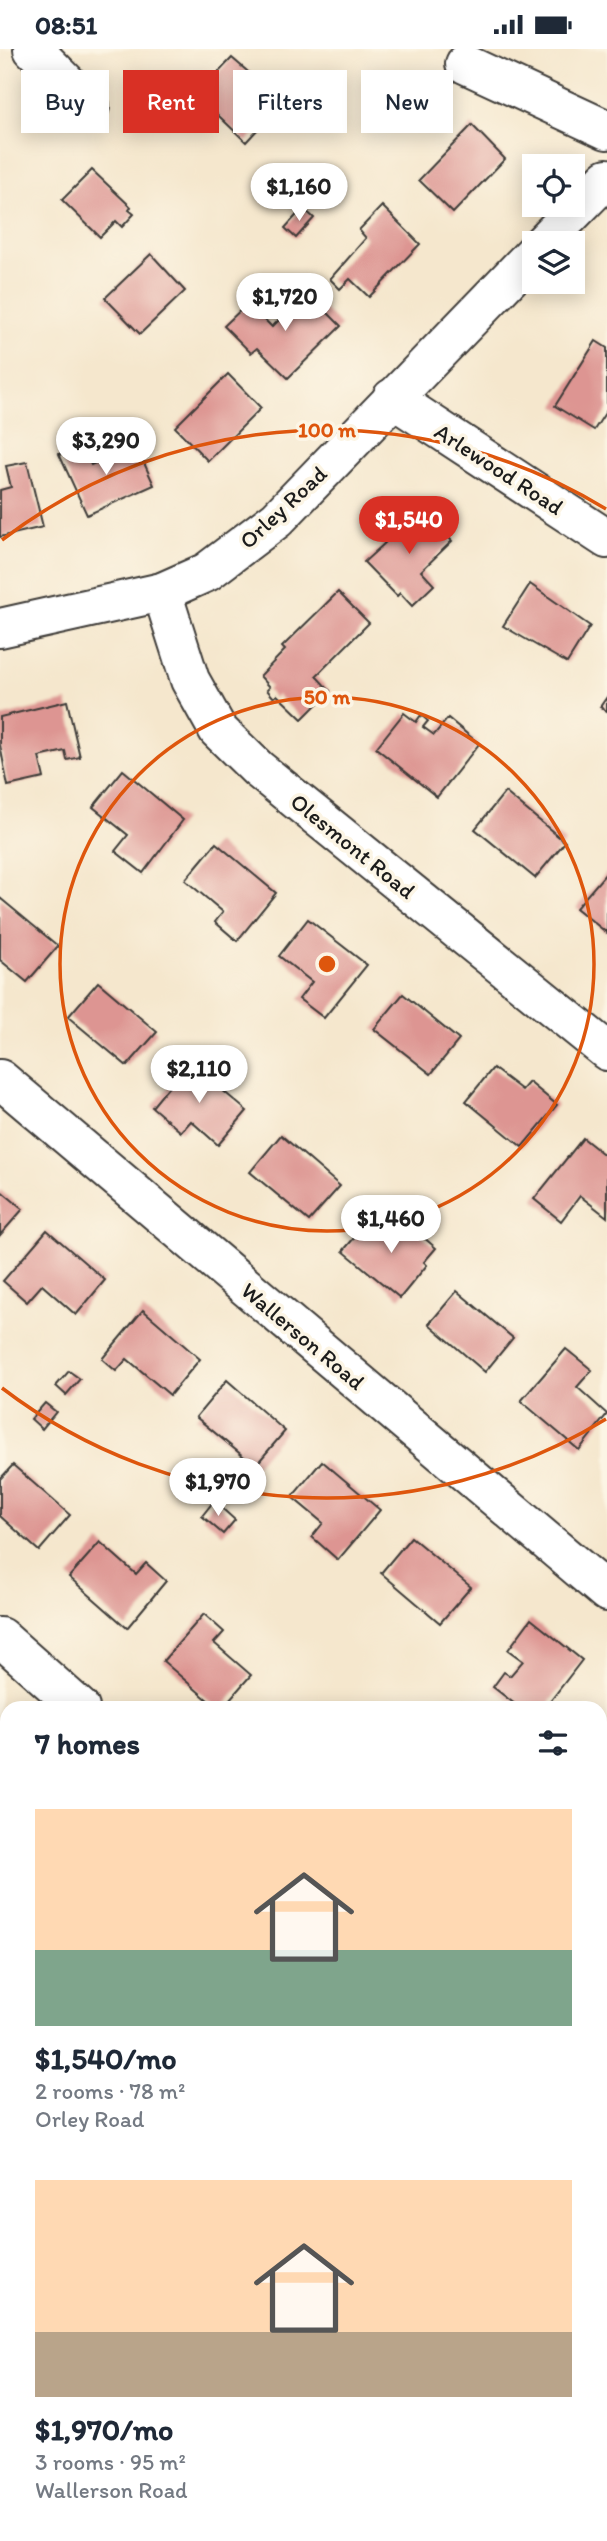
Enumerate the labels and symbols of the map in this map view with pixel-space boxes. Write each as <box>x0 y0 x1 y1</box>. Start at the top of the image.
pin: $1,160 <box>242 163 356 223</box>
pin: $1,720 <box>228 273 342 333</box>
pin: $3,290 <box>49 417 163 477</box>
text: 100 m <box>298 417 356 442</box>
street label: Arlewood Road <box>430 417 568 521</box>
street label: Orley Road <box>233 459 333 555</box>
pin: $1,540 <box>352 497 466 556</box>
text: 50 m <box>304 684 351 709</box>
street label: Olesmont Road <box>285 787 421 905</box>
centre of rings <box>315 952 339 976</box>
pin: $2,110 <box>142 1045 256 1105</box>
pin: $1,460 <box>334 1195 448 1255</box>
street label: Wallerson Road <box>236 1276 371 1396</box>
pin: $1,970 <box>161 1459 275 1518</box>

